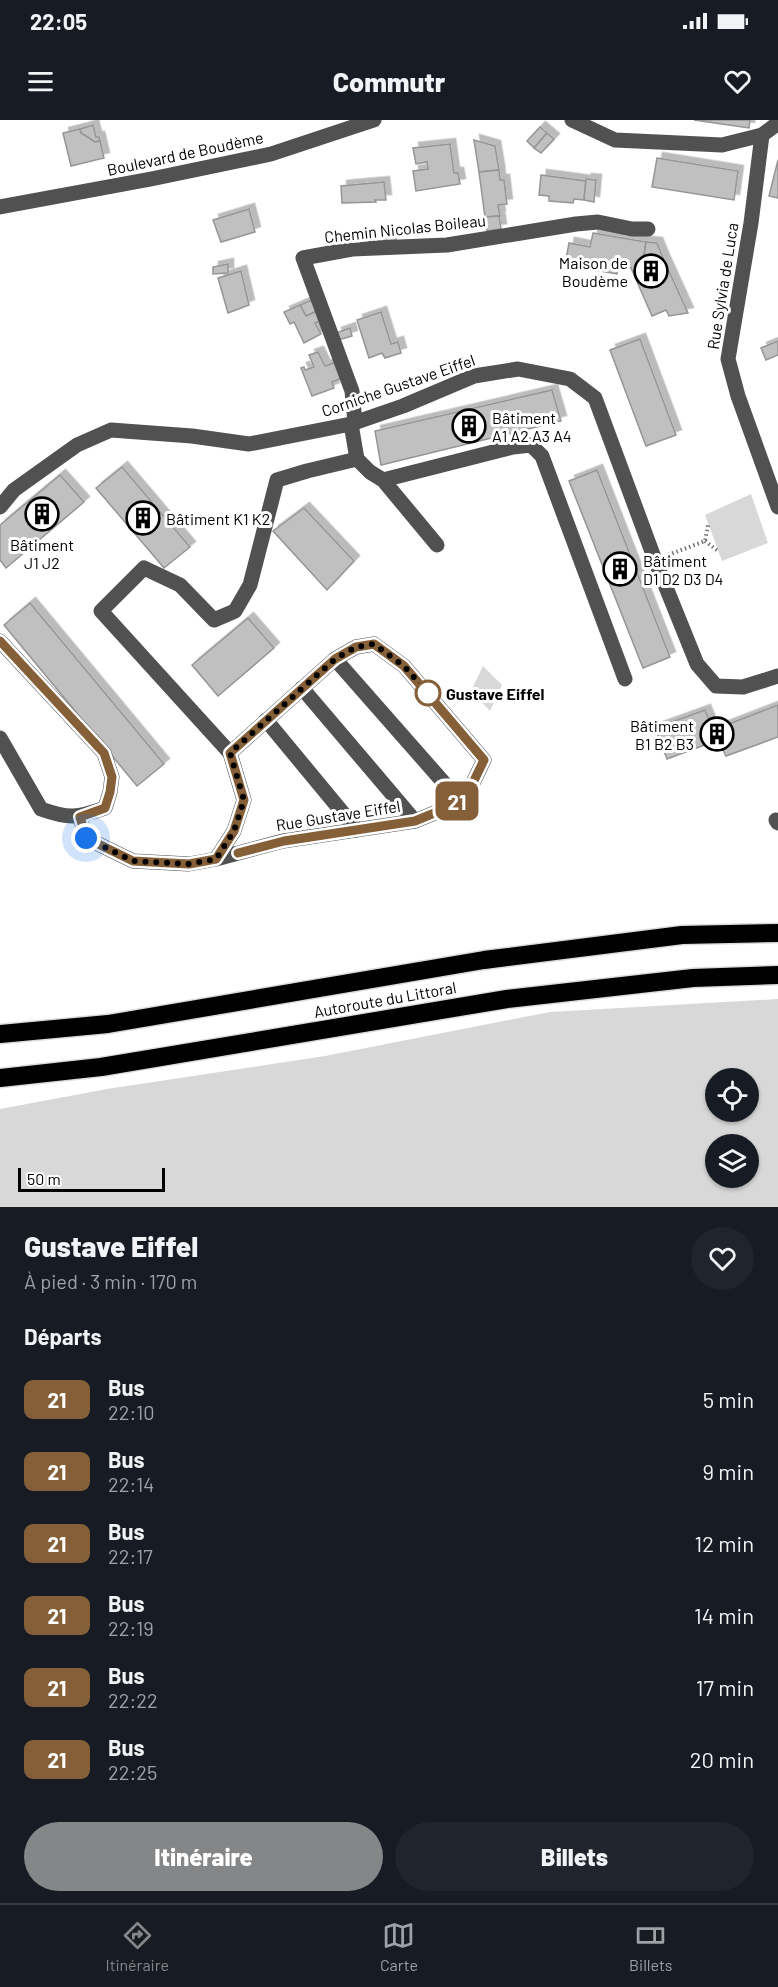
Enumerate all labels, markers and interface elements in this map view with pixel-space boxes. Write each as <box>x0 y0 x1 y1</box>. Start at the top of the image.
text: 22:05 <box>30 8 87 34</box>
icon: menu <box>24 65 57 98</box>
text: Commutr <box>333 65 445 97</box>
icon: heart <box>721 65 754 98</box>
street label: Boulevard de Boudème <box>105 127 265 179</box>
street label: Chemin Nicolas Boileau <box>323 210 487 246</box>
street label: Rue Sylvia de Luca <box>703 221 741 351</box>
place label: Maison de Boudème <box>559 253 628 290</box>
building icon: Maison de Boudème <box>633 253 669 289</box>
street label: Corniche Gustave Eiffel <box>319 350 477 420</box>
building icon: Bâtiment A1 A2 A3 A4 <box>451 408 487 444</box>
place label: Bâtiment A1 A2 A3 A4 <box>492 408 572 445</box>
building icon: Bâtiment J1 J2 <box>24 496 60 532</box>
building icon: Bâtiment K1 K2 <box>125 500 161 536</box>
place label: Bâtiment K1 K2 <box>166 509 270 528</box>
place label: Bâtiment J1 J2 <box>10 535 74 572</box>
building icon: Bâtiment D1 D2 D3 D4 <box>602 551 638 587</box>
place label: Bâtiment D1 D2 D3 D4 <box>643 551 723 588</box>
marker: Gustave Eiffel <box>415 680 441 706</box>
place label: Gustave Eiffel <box>446 684 545 703</box>
place label: Bâtiment B1 B2 B3 <box>630 716 694 753</box>
building icon: Bâtiment B1 B2 B3 <box>699 716 735 752</box>
line badge: 21 <box>430 782 484 820</box>
text: 21 <box>447 789 467 814</box>
street label: Rue Gustave Eiffel <box>274 796 402 834</box>
your location <box>71 823 101 853</box>
street label: Autoroute du Littoral <box>312 977 458 1021</box>
map controls <box>705 1068 759 1188</box>
button: locate <box>705 1068 759 1122</box>
button: layers <box>705 1134 759 1188</box>
scale bar <box>18 1165 165 1192</box>
text: 50 m <box>27 1169 61 1188</box>
button: heart <box>691 1227 754 1290</box>
text: Gustave Eiffel <box>24 1229 198 1263</box>
text: À pied · 3 min · 170 m <box>24 1269 197 1293</box>
text: Départs <box>24 1323 102 1349</box>
text: Bus <box>108 1374 145 1400</box>
text: 5 min <box>703 1386 754 1412</box>
text: 21 <box>47 1387 67 1412</box>
text: 22:10 <box>108 1400 155 1424</box>
text: Bus <box>108 1446 145 1472</box>
text: 9 min <box>702 1458 754 1484</box>
text: 21 <box>47 1459 67 1484</box>
text: 22:14 <box>108 1472 154 1496</box>
text: Bus <box>108 1518 145 1544</box>
text: 12 min <box>694 1530 754 1556</box>
text: 21 <box>47 1531 67 1556</box>
text: 22:17 <box>108 1544 153 1568</box>
text: Bus <box>108 1590 145 1616</box>
text: 14 min <box>694 1602 754 1628</box>
text: 21 <box>47 1603 67 1628</box>
text: 22:19 <box>108 1616 154 1640</box>
text: Bus <box>108 1662 145 1688</box>
text: 17 min <box>696 1674 754 1700</box>
text: 21 <box>47 1675 67 1700</box>
text: 22:22 <box>108 1688 158 1712</box>
text: Bus <box>108 1734 145 1760</box>
text: 20 min <box>690 1746 754 1772</box>
text: 21 <box>47 1747 67 1772</box>
text: 22:25 <box>108 1760 157 1784</box>
button: Itinéraire <box>24 1822 383 1891</box>
button: Billets <box>395 1822 754 1891</box>
tab: Itinéraire <box>106 1919 169 1974</box>
tab: Carte <box>380 1919 418 1974</box>
tab: Billets <box>629 1919 672 1974</box>

